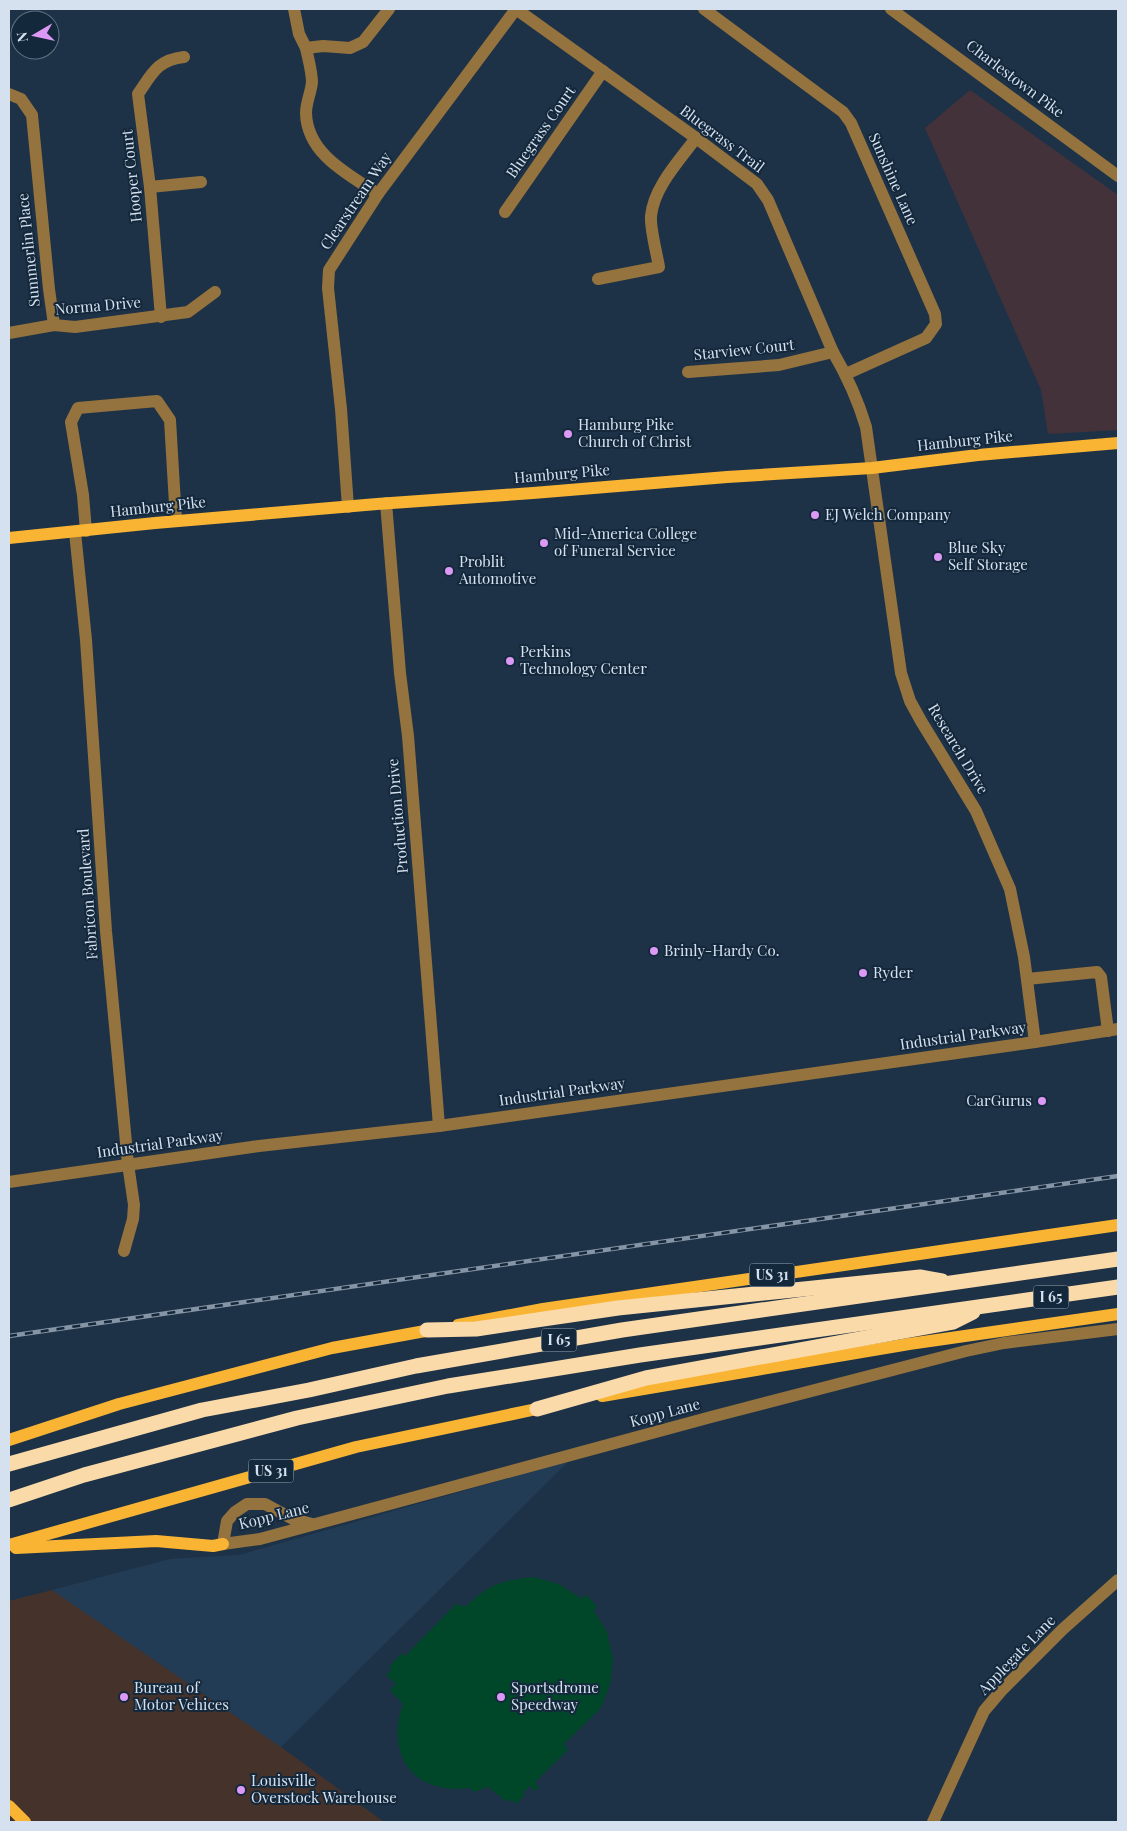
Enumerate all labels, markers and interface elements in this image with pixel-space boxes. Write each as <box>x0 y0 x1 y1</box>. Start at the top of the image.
north arrow <box>10 10 60 60</box>
text: N <box>11 31 32 44</box>
street label: Charlestown Pike <box>963 35 1069 122</box>
street label: Bluegrass Court <box>501 81 580 182</box>
street label: Bluegrass Trail <box>676 100 769 177</box>
street label: Hooper Court <box>116 128 146 223</box>
street label: Sunshine Lane <box>865 129 923 228</box>
street label: Clearstream Way <box>315 147 396 253</box>
street label: Summerlin Place <box>12 192 44 308</box>
street label: Norma Drive <box>54 291 142 319</box>
street label: Starview Court <box>693 334 796 364</box>
place label: Hamburg Pike Church of Christ <box>578 414 692 451</box>
street label: Hamburg Pike <box>916 425 1014 455</box>
marker: Hamburg Pike Church of Christ <box>562 428 574 440</box>
street label: Hamburg Pike <box>513 459 611 487</box>
street label: Hamburg Pike <box>109 491 207 521</box>
place label: EJ Welch Company <box>825 504 951 524</box>
marker: EJ Welch Company <box>809 509 821 521</box>
place label: Mid-America College of Funeral Service <box>554 523 697 560</box>
marker: Mid-America College of Funeral Service <box>538 537 550 549</box>
place label: Blue Sky Self Storage <box>948 537 1028 574</box>
place label: Problit Automotive <box>458 551 536 588</box>
marker: Blue Sky Self Storage <box>932 551 944 563</box>
marker: Problit Automotive <box>443 565 455 577</box>
place label: Perkins Technology Center <box>520 641 647 678</box>
marker: Perkins Technology Center <box>504 655 516 667</box>
street label: Research Drive <box>924 700 994 797</box>
street label: Production Drive <box>382 758 412 874</box>
street label: Fabricon Boulevard <box>72 828 102 960</box>
place label: Brinly-Hardy Co. <box>664 940 779 960</box>
marker: Brinly-Hardy Co. <box>648 945 660 957</box>
place label: Ryder <box>873 962 913 982</box>
marker: Ryder <box>857 967 869 979</box>
street label: Industrial Parkway <box>898 1016 1028 1054</box>
street label: Industrial Parkway <box>497 1072 627 1110</box>
place label: CarGurus <box>966 1090 1032 1110</box>
marker: CarGurus <box>1036 1095 1048 1107</box>
street label: Industrial Parkway <box>95 1124 225 1162</box>
road number: US 31 <box>750 1264 794 1286</box>
road number: I 65 <box>1034 1285 1068 1308</box>
road number: I 65 <box>542 1328 576 1352</box>
street label: Kopp Lane <box>627 1393 702 1431</box>
road number: US 31 <box>248 1460 294 1482</box>
street label: Kopp Lane <box>236 1497 311 1533</box>
street label: Applegate Lane <box>973 1610 1059 1699</box>
place label: Bureau of Motor Vehices <box>134 1677 229 1714</box>
place label: Sportsdrome Speedway <box>511 1677 599 1714</box>
marker: Bureau of Motor Vehices <box>118 1691 130 1703</box>
marker: Sportsdrome Speedway <box>495 1691 507 1703</box>
place label: Louisville Overstock Warehouse <box>251 1770 397 1807</box>
marker: Louisville Overstock Warehouse <box>235 1784 247 1796</box>

